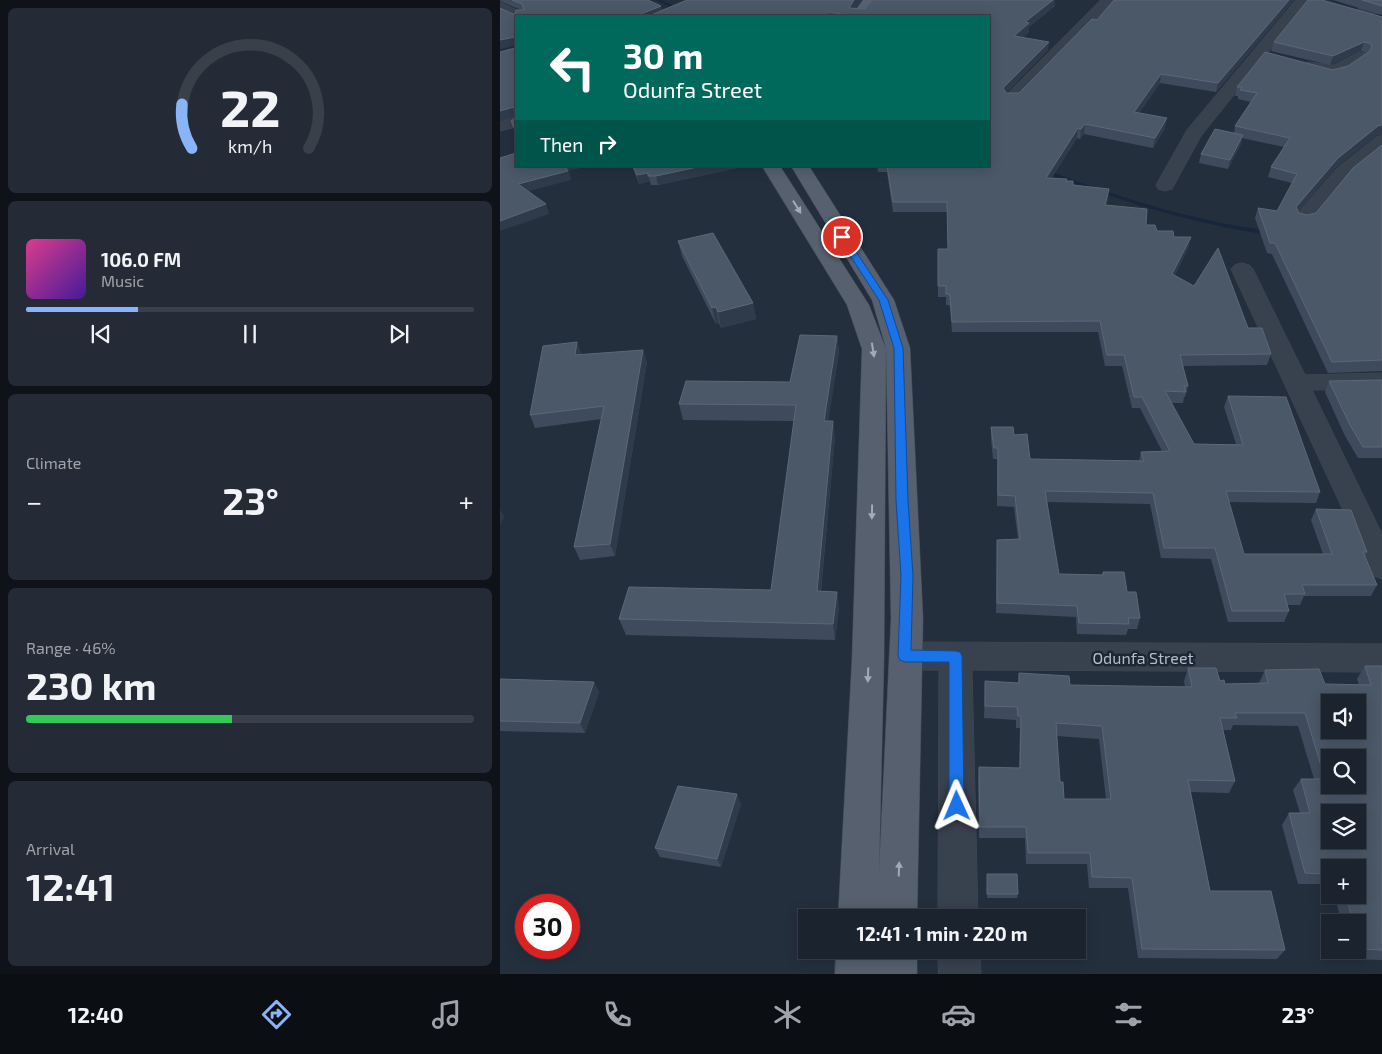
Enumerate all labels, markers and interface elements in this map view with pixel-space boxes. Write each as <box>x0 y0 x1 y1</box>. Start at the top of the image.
text: 30 m <box>623 34 703 76</box>
icon: left <box>540 35 605 100</box>
text: 22 <box>220 75 280 137</box>
text: Odunfa Street <box>623 76 762 102</box>
icon: right <box>593 130 621 158</box>
text: Then <box>540 133 583 156</box>
text: km/h <box>228 135 272 157</box>
one-way arrow <box>793 201 802 214</box>
pin <box>821 216 863 258</box>
icon: arrive <box>828 223 856 251</box>
text: 106.0 FM <box>101 248 181 271</box>
text: Music <box>101 271 144 290</box>
icon: previous <box>87 320 115 348</box>
icon: pause <box>236 320 264 348</box>
icon: next <box>385 320 413 348</box>
one-way arrow <box>869 342 877 358</box>
text: Climate <box>26 453 81 472</box>
text: 23° <box>222 477 279 523</box>
text: − <box>26 484 42 518</box>
text: + <box>459 484 474 518</box>
one-way arrow <box>867 504 875 520</box>
text: Range · 46% <box>26 638 116 657</box>
street label: Odunfa Street <box>1092 648 1194 667</box>
text: 230 km <box>26 662 157 708</box>
one-way arrow <box>863 667 871 683</box>
map controls <box>1321 694 1366 959</box>
button: sound <box>1321 694 1366 739</box>
button: search <box>1321 749 1366 794</box>
position arrow <box>930 779 982 831</box>
button: layers <box>1321 804 1366 849</box>
text: Arrival <box>26 839 75 858</box>
button: + <box>1321 859 1366 904</box>
one-way arrow <box>895 861 903 877</box>
text: 12:41 <box>26 863 115 909</box>
speed limit sign: 30 <box>515 894 580 959</box>
button: − <box>1321 914 1366 959</box>
text: 12:41 · 1 min · 220 m <box>856 922 1028 945</box>
icon: directions <box>259 997 294 1032</box>
icon: music <box>429 997 464 1032</box>
icon: phone <box>600 997 635 1032</box>
icon: climate <box>770 997 805 1032</box>
icon: car <box>941 997 976 1032</box>
icon: filters <box>1111 997 1146 1032</box>
text: 12:40 <box>68 1001 124 1027</box>
text: 23° <box>1281 1001 1314 1027</box>

